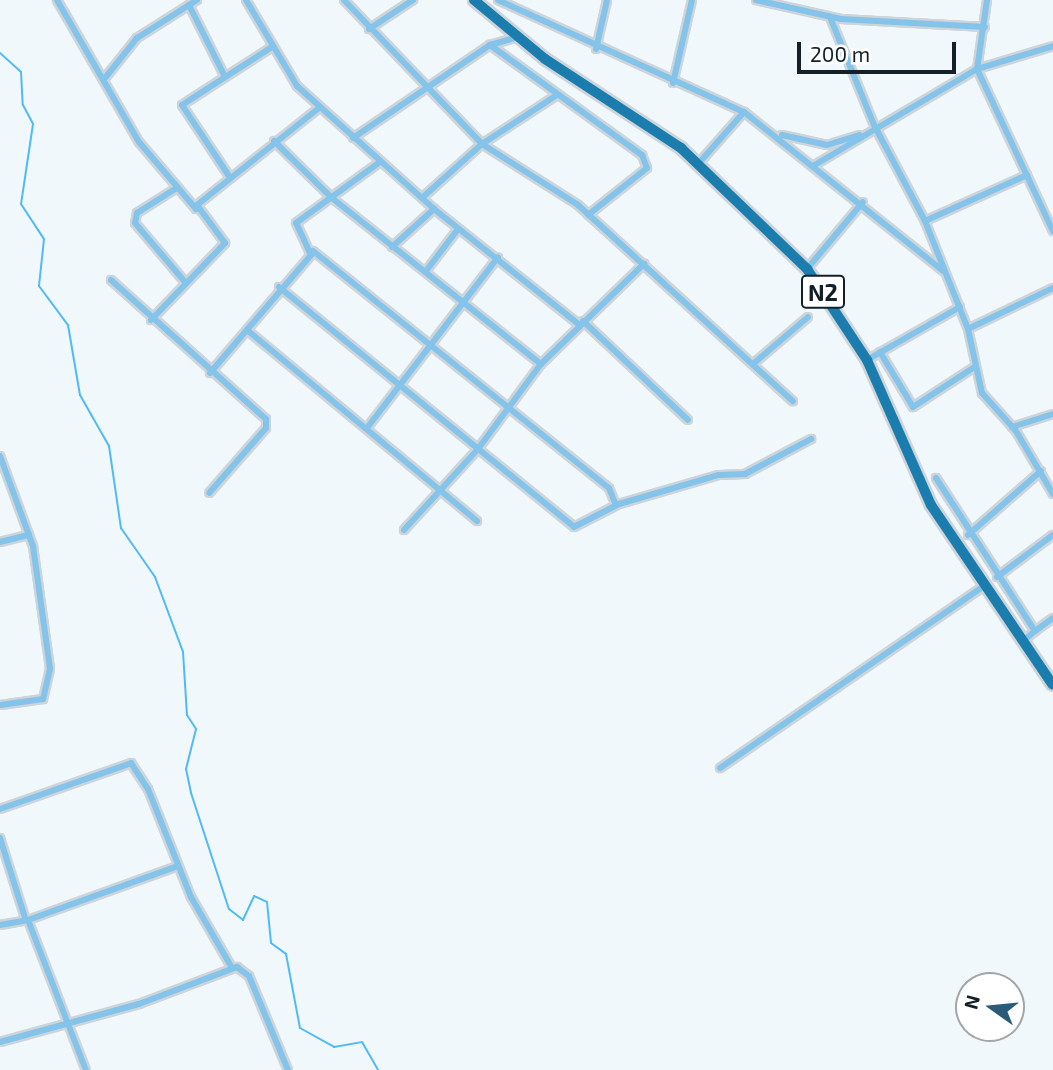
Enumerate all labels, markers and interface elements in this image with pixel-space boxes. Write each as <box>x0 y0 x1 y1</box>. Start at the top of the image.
scale bar <box>801 28 960 72</box>
text: 200 m <box>810 41 870 66</box>
road number: N2 <box>800 272 846 312</box>
north arrow <box>955 972 1025 1042</box>
text: N <box>958 992 984 1012</box>

